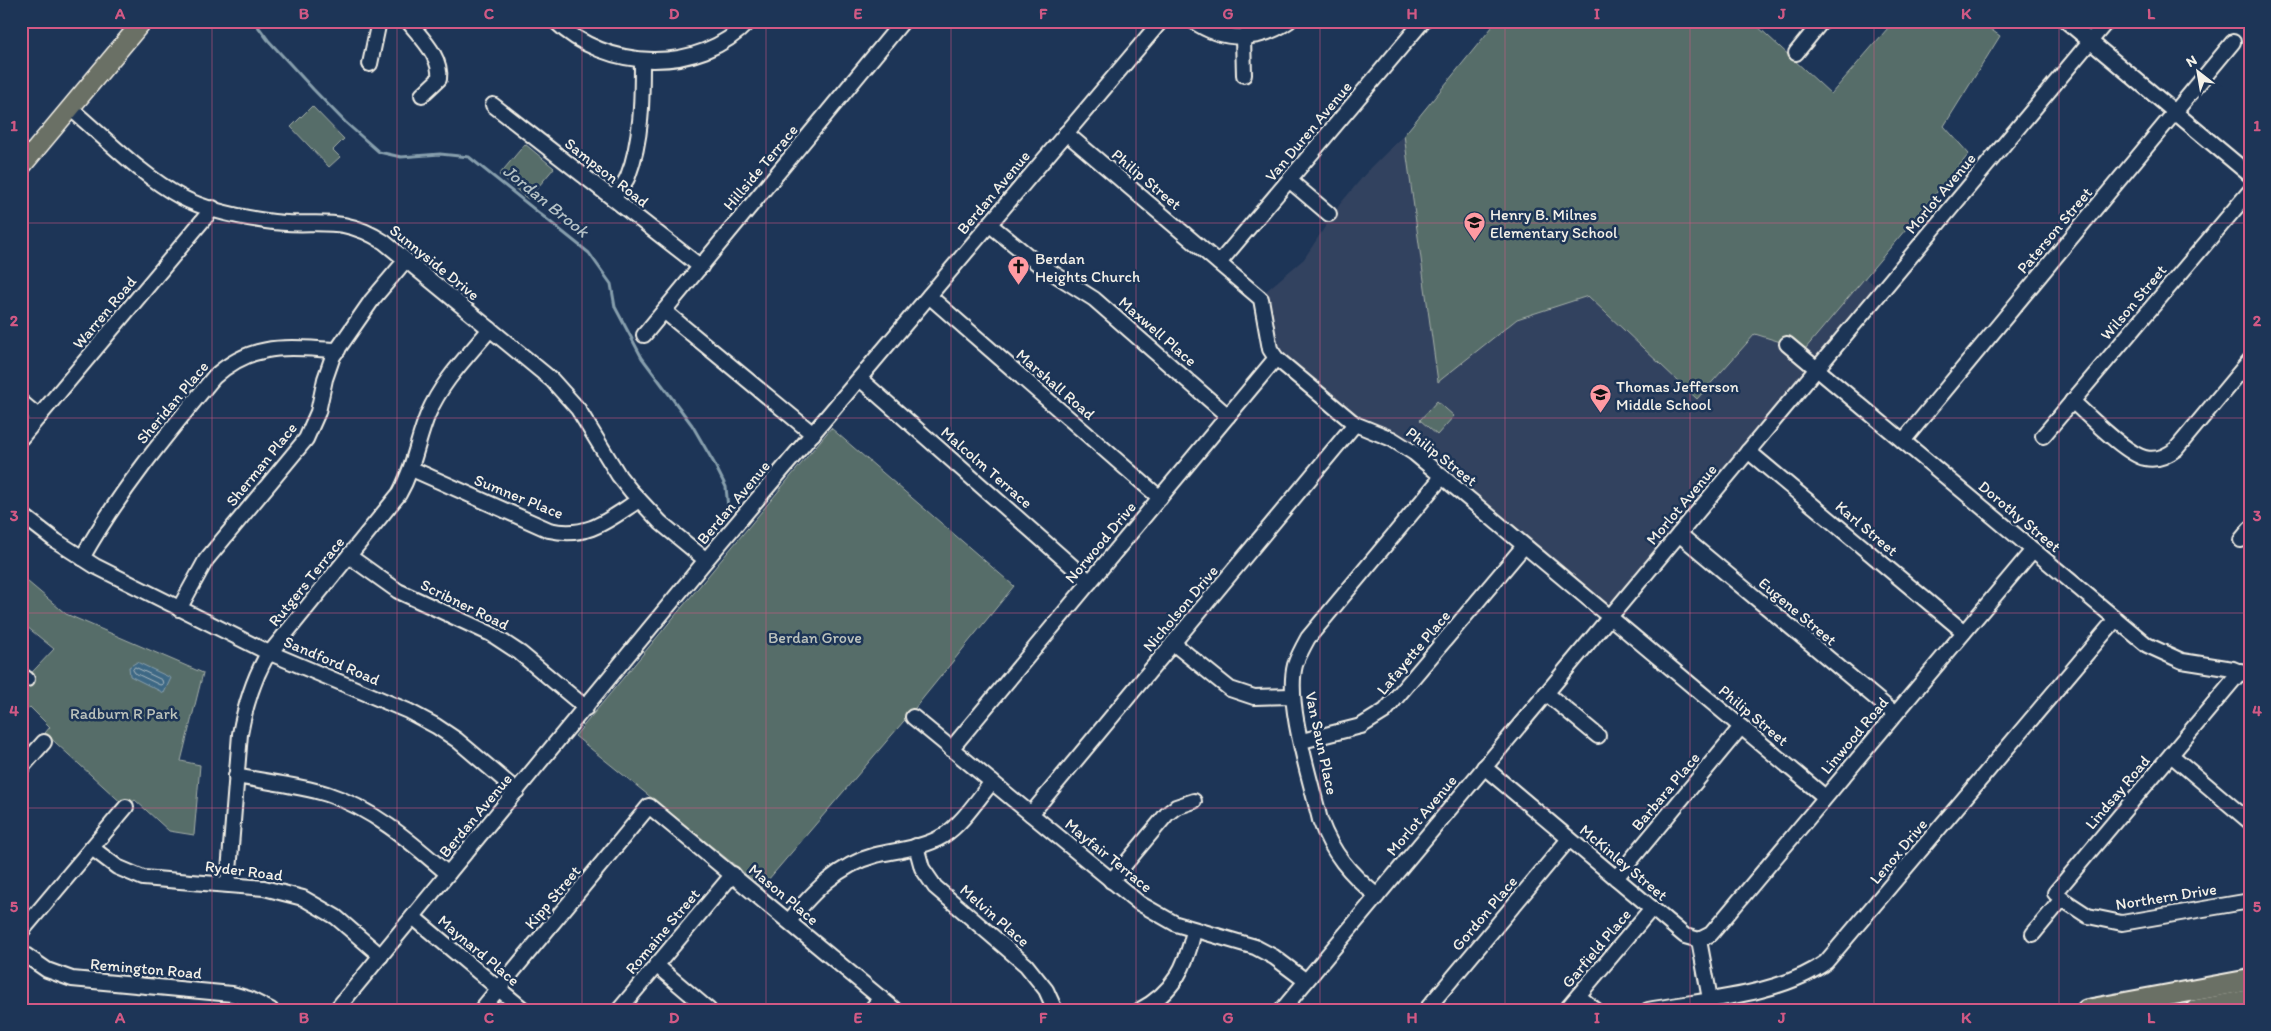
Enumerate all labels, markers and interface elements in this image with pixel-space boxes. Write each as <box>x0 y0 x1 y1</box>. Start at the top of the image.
text: A <box>114 4 126 23</box>
text: B <box>299 4 310 23</box>
text: C <box>484 4 495 23</box>
text: D <box>669 4 680 23</box>
text: E <box>854 4 863 23</box>
text: F <box>1039 4 1048 23</box>
text: G <box>1222 4 1234 23</box>
text: H <box>1406 4 1418 23</box>
text: I <box>1594 4 1600 23</box>
text: J <box>1777 4 1786 23</box>
text: K <box>1961 4 1972 23</box>
text: L <box>2147 4 2156 23</box>
north arrow <box>2174 48 2224 98</box>
text: N <box>2183 52 2200 71</box>
street label: Van Duren Avenue <box>1261 77 1356 185</box>
text: 1 <box>10 116 18 135</box>
text: 1 <box>2253 116 2261 135</box>
street label: Hillside Terrace <box>719 120 802 214</box>
street label: Sampson Road <box>561 134 653 211</box>
street label: Philip Street <box>1108 145 1185 214</box>
street label: Berdan Avenue <box>953 147 1034 238</box>
street label: Morlot Avenue <box>1901 149 1980 238</box>
water label: Jordan Brook <box>499 160 595 243</box>
street label: Paterson Street <box>2013 183 2096 277</box>
place label: Henry B. Milnes Elementary School <box>1490 205 1618 242</box>
school or university icon: Henry B. Milnes Elementary School <box>1462 211 1486 242</box>
street label: Sunnyside Drive <box>386 220 483 304</box>
place label: Berdan Heights Church <box>1035 249 1140 286</box>
church icon: Berdan Heights Church <box>1007 255 1031 286</box>
street label: Wilson Street <box>2096 261 2170 344</box>
street label: Warren Road <box>68 272 140 353</box>
street label: Maxwell Place <box>1115 292 1201 370</box>
text: 2 <box>10 311 19 330</box>
text: 2 <box>2253 311 2262 330</box>
street label: Marshall Road <box>1012 345 1099 424</box>
street label: Sheridan Place <box>132 357 212 448</box>
place label: Thomas Jefferson Middle School <box>1616 377 1739 414</box>
school or university icon: Thomas Jefferson Middle School <box>1588 383 1612 414</box>
street label: Sherman Place <box>222 419 301 510</box>
street label: Malcolm Terrace <box>937 422 1036 512</box>
street label: Philip Street <box>1402 423 1481 490</box>
street label: Berdan Avenue <box>693 457 774 548</box>
street label: Morlot Avenue <box>1642 460 1721 549</box>
street label: Sumner Place <box>472 470 566 523</box>
street label: Dorothy Street <box>1975 476 2065 556</box>
street label: Karl Street <box>1832 497 1902 560</box>
street label: Norwood Drive <box>1061 498 1140 587</box>
text: 3 <box>10 506 19 525</box>
text: 3 <box>2253 506 2262 525</box>
street label: Rutgers Terrace <box>264 533 348 630</box>
street label: Nicholson Drive <box>1139 561 1222 655</box>
street label: Eugene Street <box>1755 573 1840 649</box>
street label: Scribner Road <box>417 575 512 634</box>
street label: Lafayette Place <box>1372 606 1455 699</box>
park label: Berdan Grove <box>768 628 862 647</box>
street label: Sandford Road <box>281 632 383 689</box>
street label: Philip Street <box>1715 681 1792 750</box>
street label: Van Saun Place <box>1301 690 1342 796</box>
street label: Linwood Road <box>1817 693 1892 778</box>
text: 4 <box>9 701 19 720</box>
text: 4 <box>2252 701 2262 720</box>
park label: Radburn R Park <box>70 704 179 723</box>
street label: Barbara Place <box>1627 748 1704 834</box>
street label: Lindsay Road <box>2081 751 2154 833</box>
street label: Berdan Avenue <box>435 770 516 861</box>
street label: Morlot Avenue <box>1382 771 1461 860</box>
street label: Mayfair Terrace <box>1061 814 1156 897</box>
street label: Lenox Drive <box>1866 815 1931 888</box>
street label: McKinley Street <box>1576 820 1671 905</box>
street label: Ryder Road <box>204 856 284 885</box>
street label: Mason Place <box>745 860 822 929</box>
street label: Kipp Street <box>520 862 584 933</box>
street label: Gordon Place <box>1448 872 1521 955</box>
street label: Northern Drive <box>2114 879 2218 914</box>
street label: Melvin Place <box>956 880 1033 951</box>
street label: Romaine Street <box>621 885 704 978</box>
text: 5 <box>10 897 19 916</box>
text: 5 <box>2253 897 2262 916</box>
street label: Garfield Place <box>1558 905 1635 992</box>
street label: Maynard Place <box>434 911 523 990</box>
street label: Remington Road <box>89 954 203 983</box>
text: A <box>114 1008 126 1027</box>
text: B <box>299 1008 310 1027</box>
text: C <box>484 1008 495 1027</box>
text: D <box>669 1008 680 1027</box>
text: E <box>854 1008 863 1027</box>
text: F <box>1039 1008 1048 1027</box>
text: G <box>1222 1008 1234 1027</box>
text: H <box>1406 1008 1418 1027</box>
text: I <box>1594 1008 1600 1027</box>
text: J <box>1777 1008 1786 1027</box>
text: K <box>1961 1008 1972 1027</box>
text: L <box>2147 1008 2156 1027</box>

